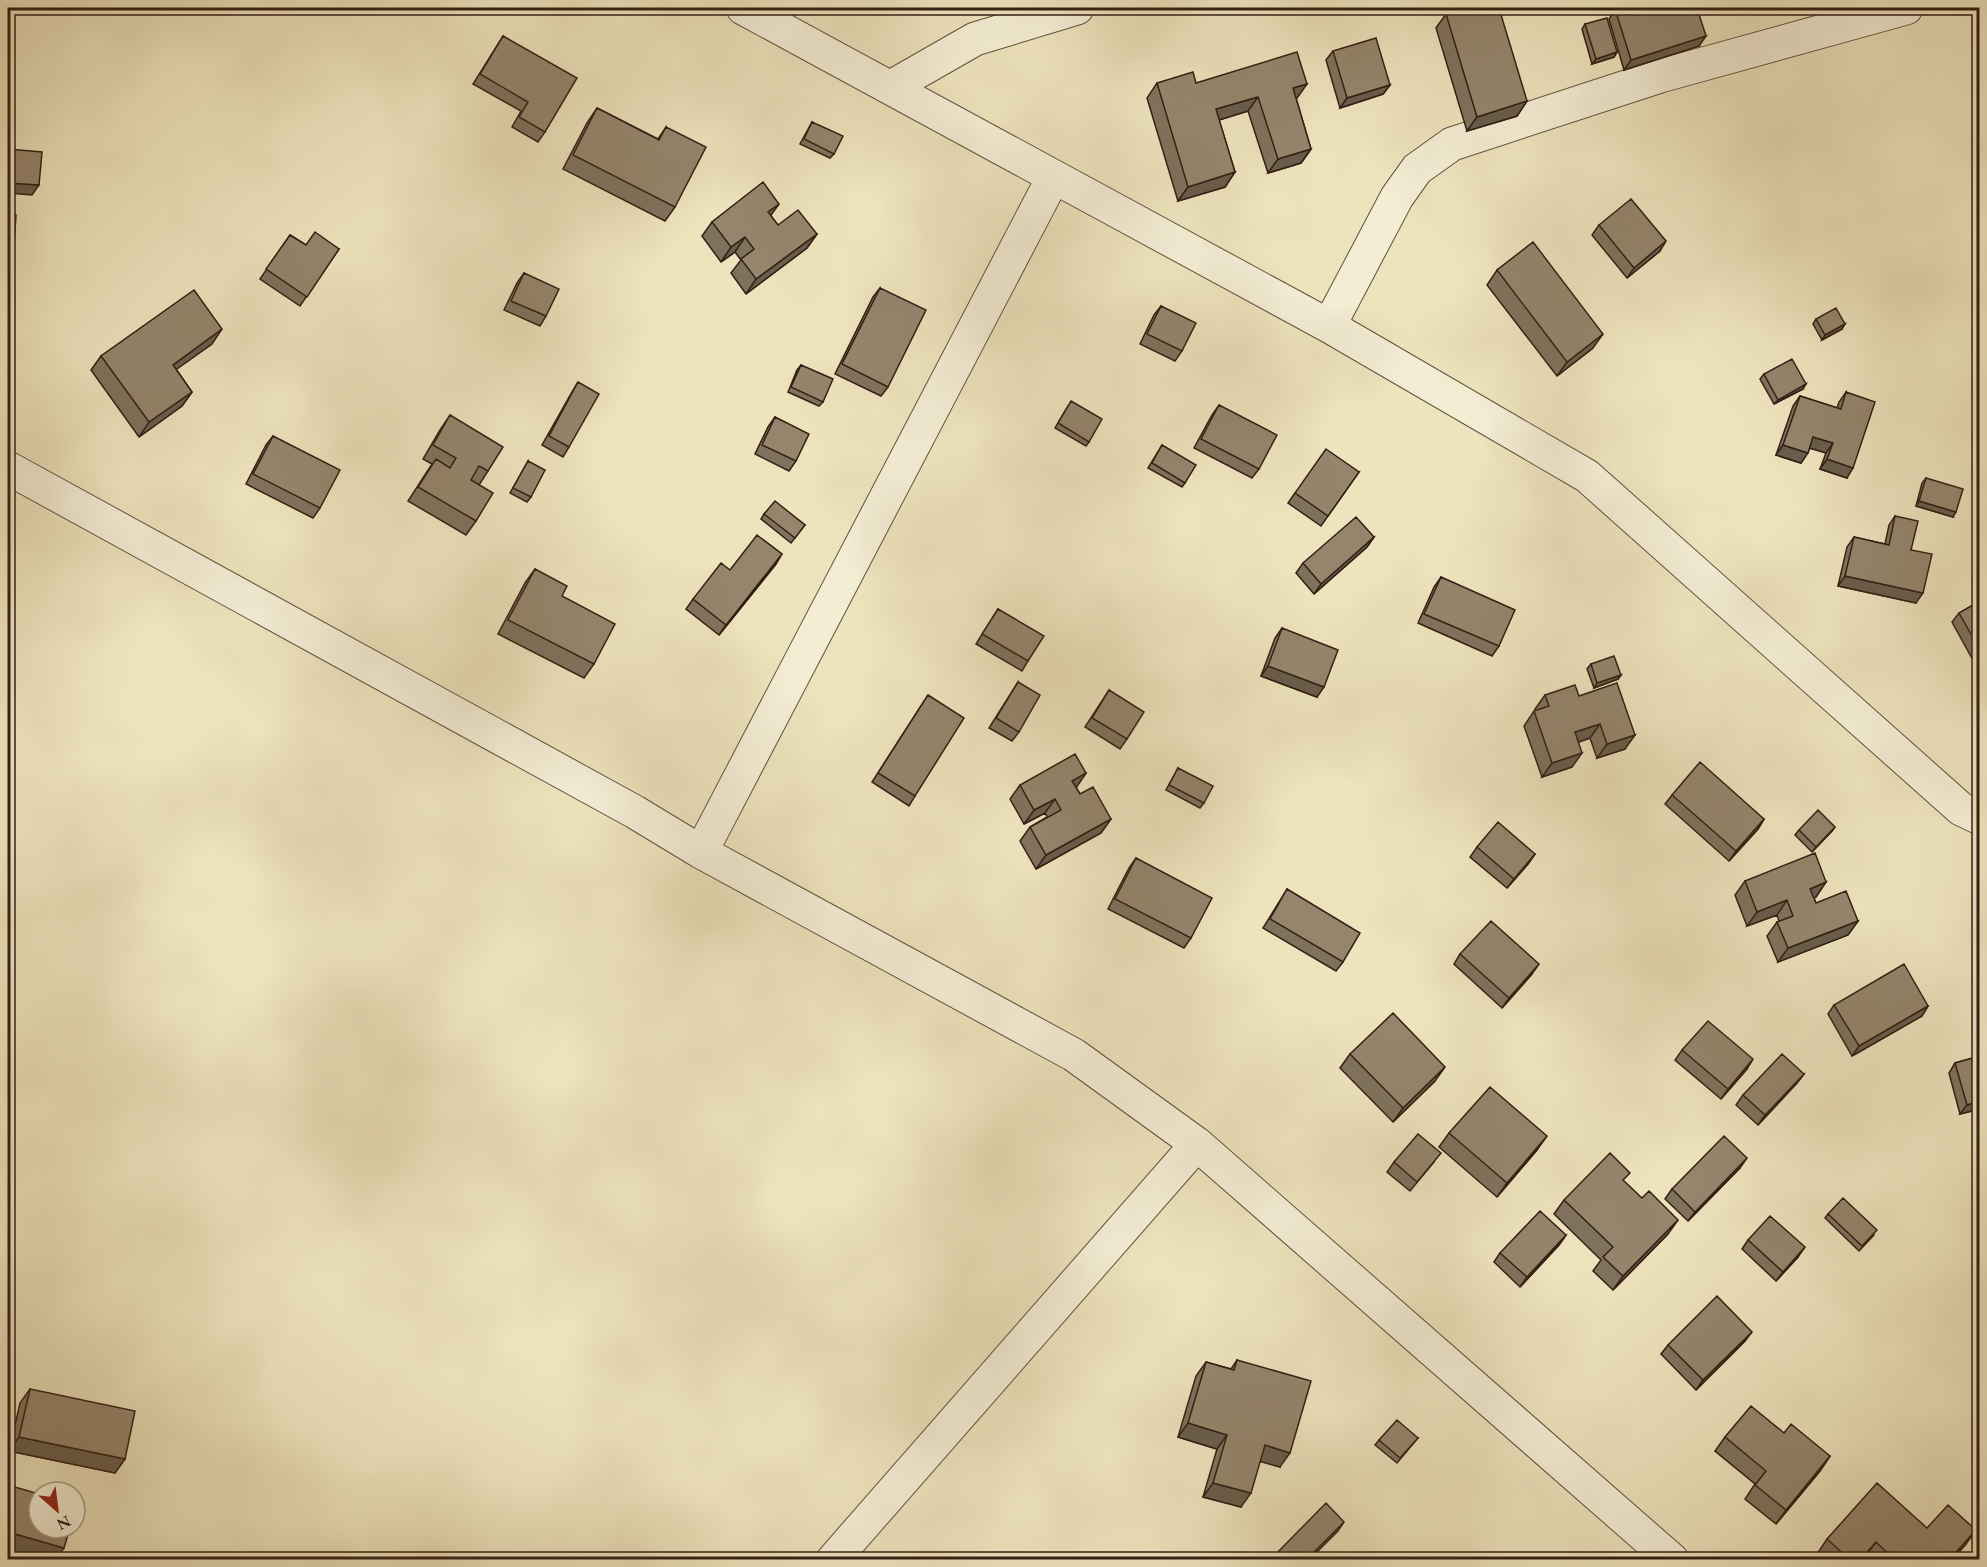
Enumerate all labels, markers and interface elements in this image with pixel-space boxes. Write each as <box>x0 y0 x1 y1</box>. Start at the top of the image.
north arrow <box>27 1480 87 1540</box>
text: N <box>53 1510 74 1535</box>

